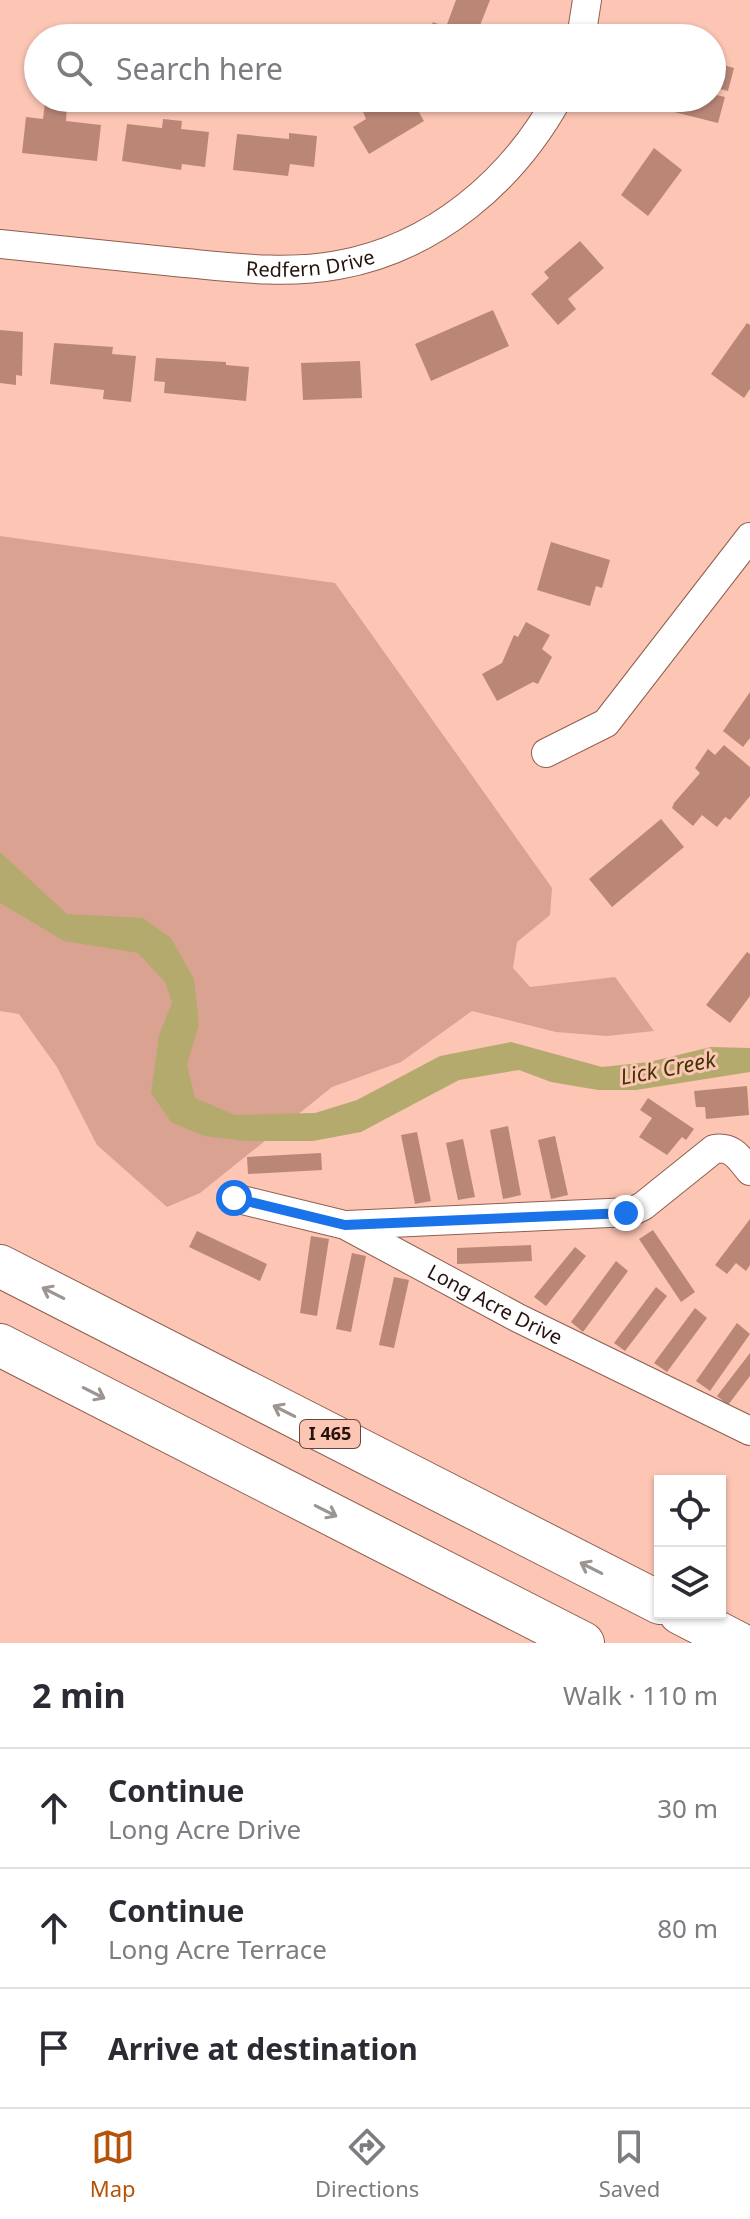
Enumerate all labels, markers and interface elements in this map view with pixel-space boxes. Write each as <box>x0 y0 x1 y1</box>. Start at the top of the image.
search box <box>24 24 726 112</box>
icon: search <box>52 46 96 90</box>
text: Search here <box>116 48 283 89</box>
street label: Redfern Drive <box>245 243 378 283</box>
water label: Lick Creek <box>617 1043 719 1091</box>
route start <box>216 1180 252 1216</box>
route end <box>608 1195 644 1231</box>
street label: Long Acre Drive <box>423 1258 567 1351</box>
one-way arrow <box>41 1284 65 1300</box>
one-way arrow <box>82 1386 106 1401</box>
one-way arrow <box>273 1403 297 1418</box>
road number: I 465 <box>300 1420 360 1448</box>
map controls <box>654 1475 726 1619</box>
button: locate <box>654 1475 726 1547</box>
one-way arrow <box>313 1504 337 1520</box>
button: layers <box>654 1547 726 1619</box>
one-way arrow <box>579 1559 603 1575</box>
text: 2 min <box>32 1672 126 1718</box>
text: Walk · 110 m <box>563 1677 718 1713</box>
text: Continue <box>108 1770 244 1811</box>
icon: ahead <box>32 1786 76 1830</box>
text: 30 m <box>657 1790 718 1826</box>
text: Long Acre Drive <box>108 1811 301 1847</box>
text: Continue <box>108 1890 244 1931</box>
icon: ahead <box>32 1906 76 1950</box>
text: 80 m <box>657 1910 718 1946</box>
text: Long Acre Terrace <box>108 1931 327 1967</box>
icon: arrive <box>32 2026 76 2070</box>
text: Arrive at destination <box>108 2028 418 2069</box>
tab: Map <box>90 2125 136 2203</box>
tab: Directions <box>315 2125 419 2203</box>
tab: Saved <box>599 2125 660 2203</box>

